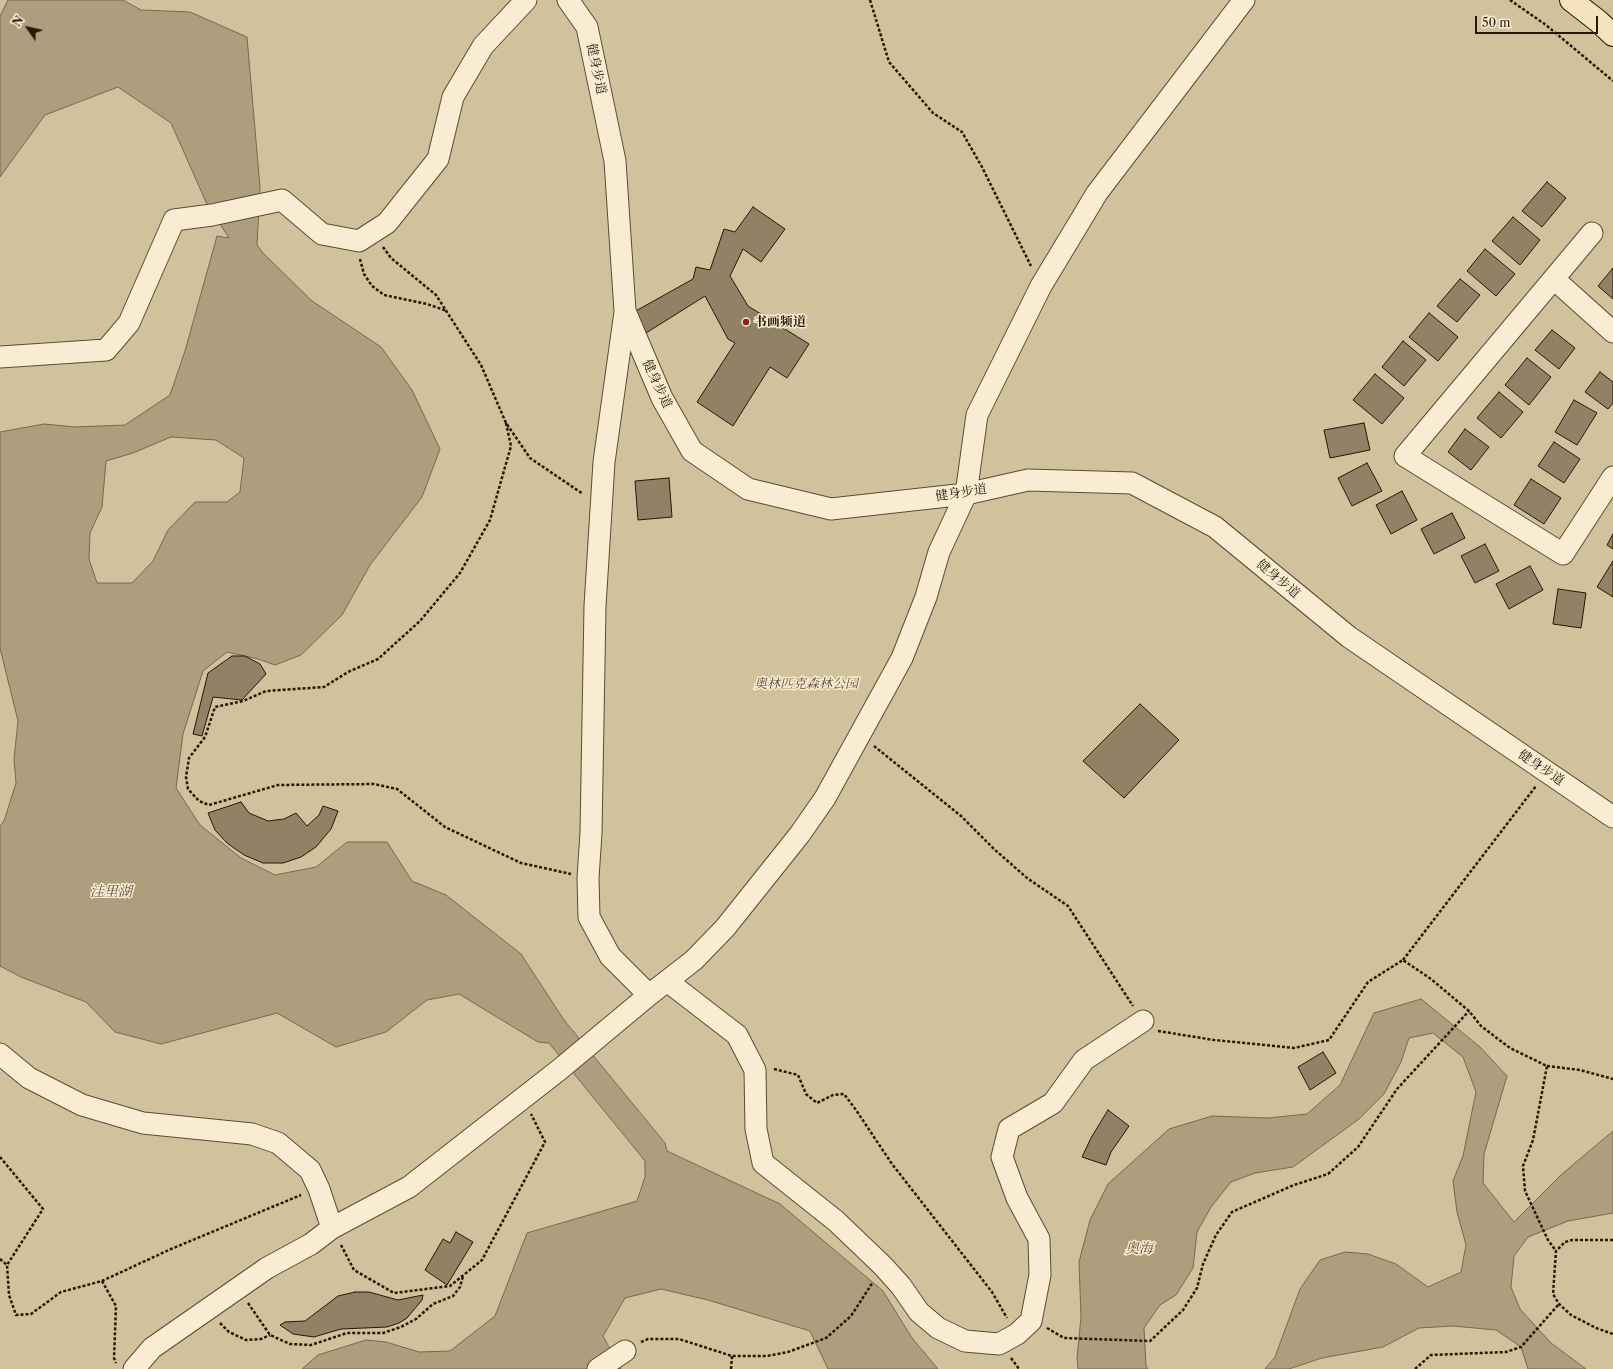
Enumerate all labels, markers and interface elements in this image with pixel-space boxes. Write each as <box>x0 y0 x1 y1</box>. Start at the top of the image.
north arrow <box>8 8 48 48</box>
scale bar <box>1477 8 1600 34</box>
text: N <box>10 13 27 29</box>
text: 50 m <box>1482 15 1511 30</box>
street label: 健身步道 <box>583 42 609 96</box>
place label: 书画频道 <box>754 314 806 330</box>
marker: 书画频道 <box>741 317 751 327</box>
street label: 健身步道 <box>639 357 675 411</box>
street label: 健身步道 <box>934 481 988 505</box>
street label: 健身步道 <box>1253 556 1303 602</box>
park label: 奥林匹克森林公园 <box>754 676 858 692</box>
street label: 健身步道 <box>1515 747 1567 789</box>
water label: 洼里湖 <box>90 884 132 900</box>
water label: 奥海 <box>1125 1241 1153 1257</box>

